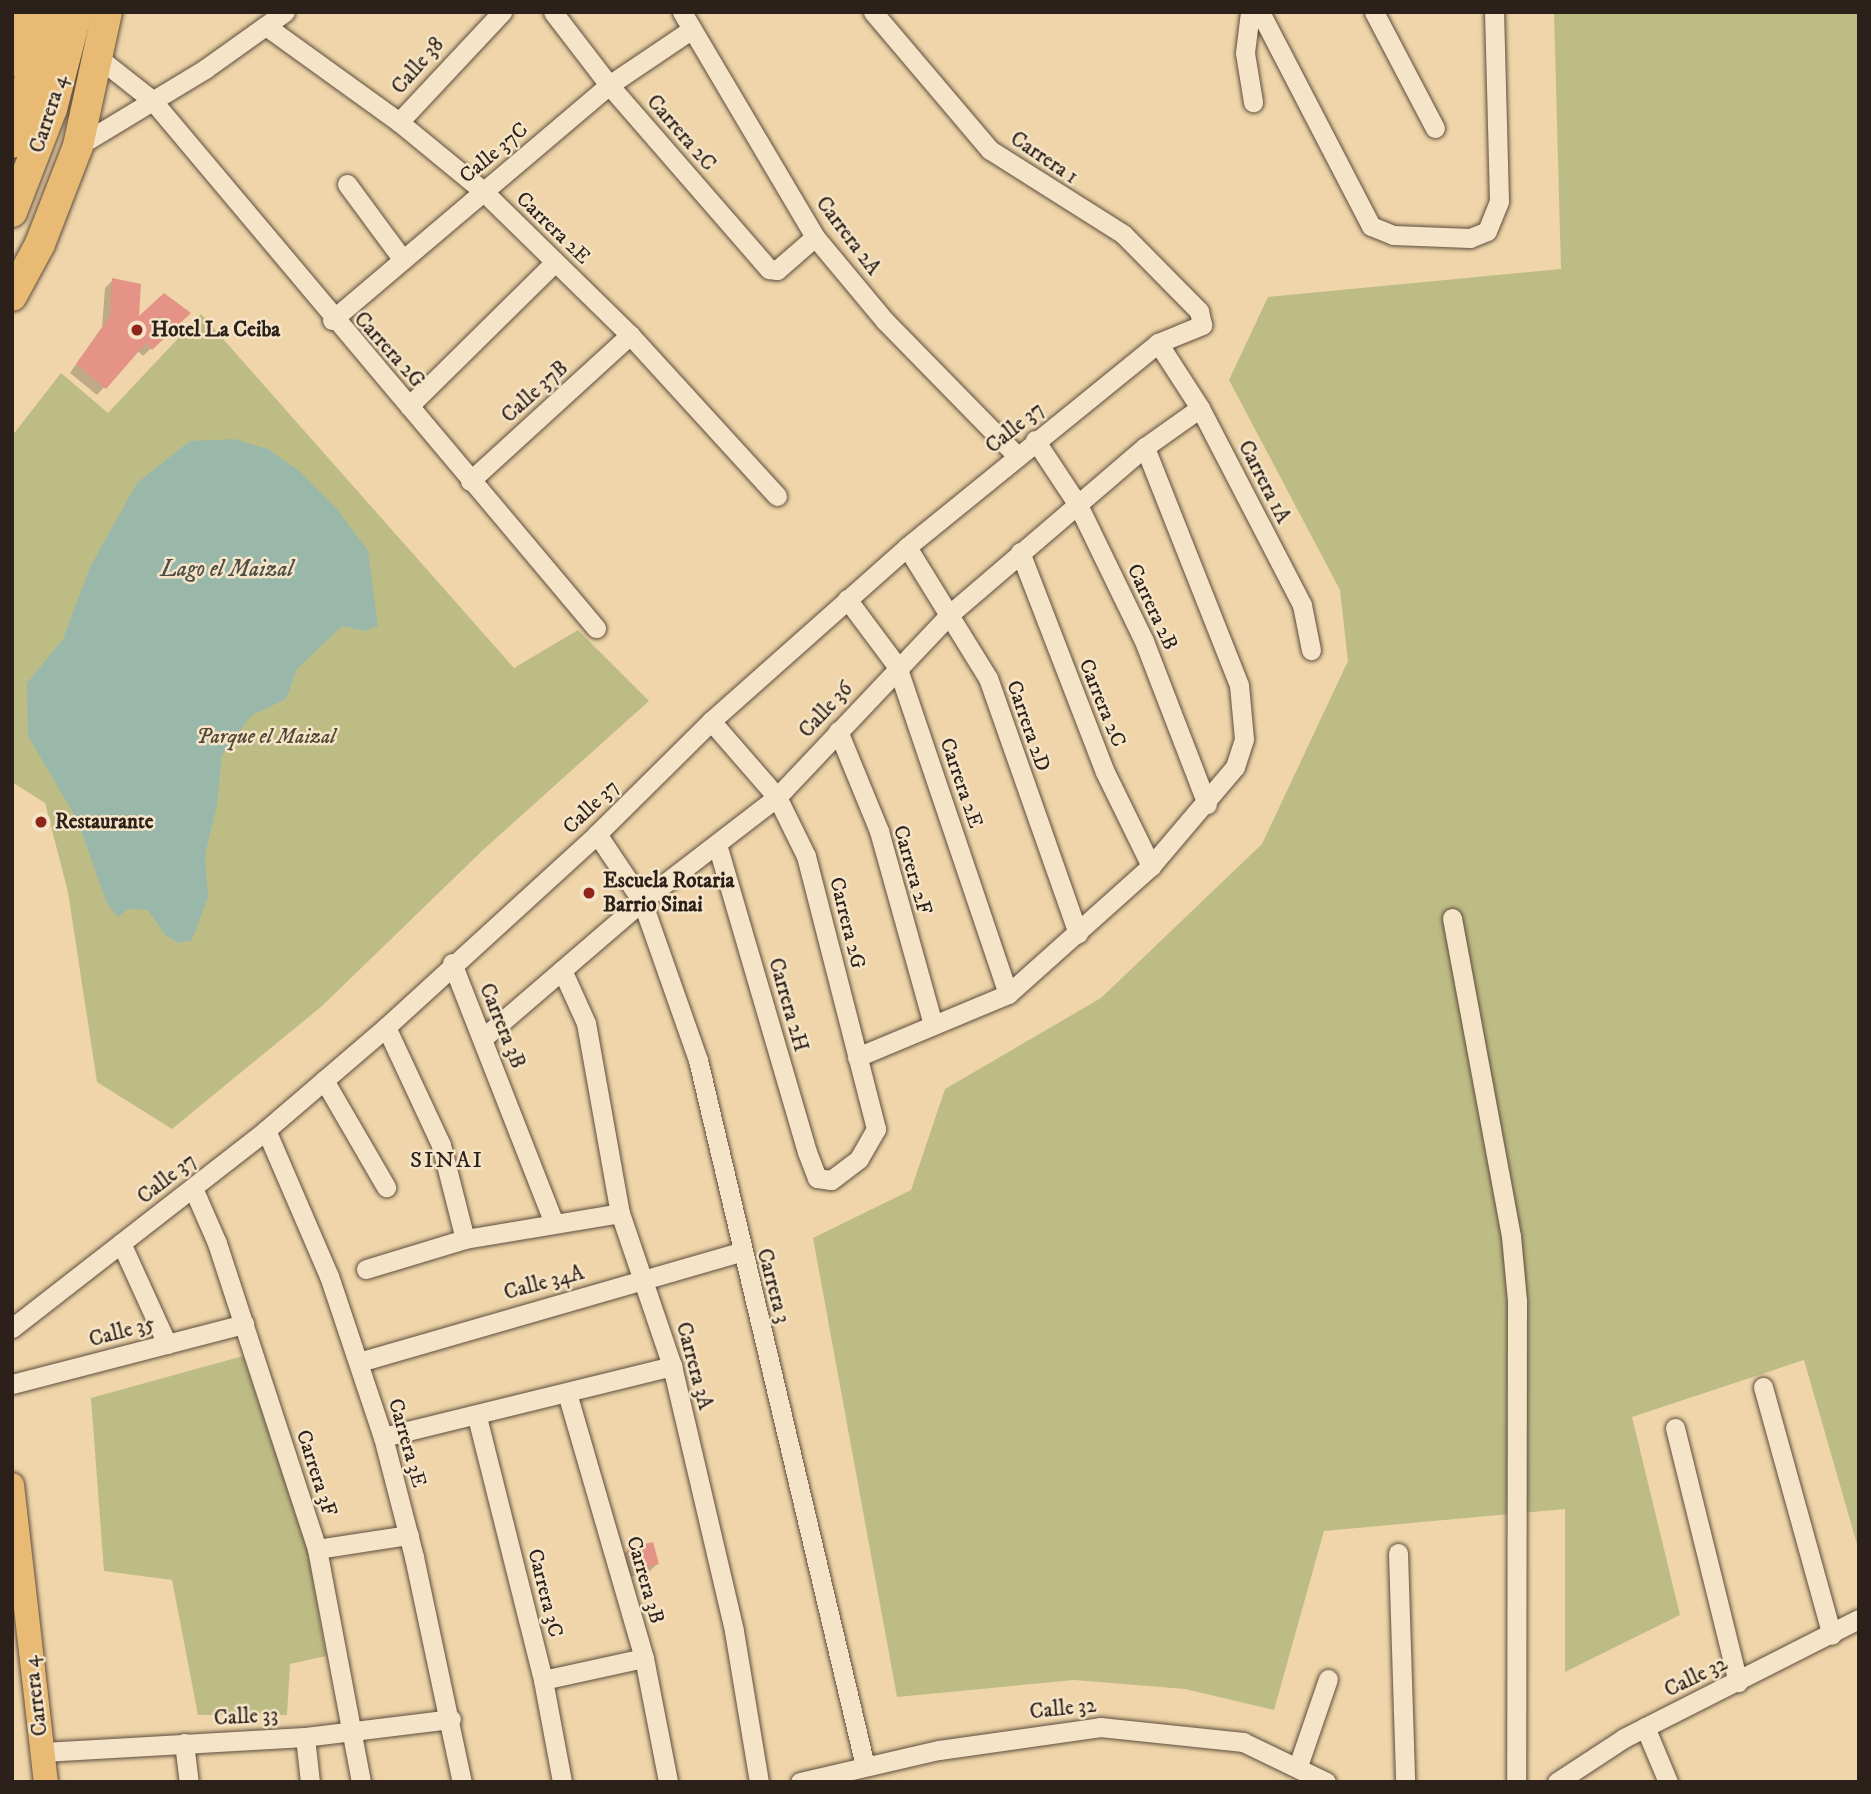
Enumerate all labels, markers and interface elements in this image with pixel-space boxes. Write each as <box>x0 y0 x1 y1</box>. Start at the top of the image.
street label: Calle 38 <box>387 32 449 100</box>
street label: Carrera 4 <box>25 72 73 156</box>
street label: Carrera 2C <box>641 90 721 176</box>
street label: Calle 37C <box>455 117 533 189</box>
street label: Carrera 1 <box>1005 126 1083 190</box>
street label: Carrera 2E <box>511 186 595 270</box>
street label: Carrera 2A <box>810 192 886 280</box>
street label: Carrera 2G <box>348 307 430 393</box>
place label: Hotel La Ceiba <box>151 317 280 343</box>
marker: Hotel La Ceiba <box>129 322 145 338</box>
street label: Calle 37B <box>497 356 573 428</box>
street label: Calle 37 <box>981 397 1049 459</box>
street label: Carrera 1A <box>1232 436 1296 528</box>
water label: Lago el Maizal <box>160 556 294 584</box>
street label: Carrera 2B <box>1121 560 1183 654</box>
street label: Carrera 2C <box>1073 655 1131 751</box>
street label: Calle 36 <box>794 677 858 743</box>
street label: Carrera 2D <box>1001 677 1055 775</box>
park label: Parque el Maizal <box>196 724 336 750</box>
street label: Carrera 2E <box>934 735 988 831</box>
street label: Calle 37 <box>558 774 624 840</box>
place label: Restaurante <box>55 809 153 835</box>
marker: Restaurante <box>33 814 49 830</box>
street label: Carrera 2F <box>887 822 937 918</box>
place label: Escuela Rotaria Barrio Sinai <box>603 868 734 918</box>
street label: Carrera 2G <box>823 875 871 971</box>
marker: Escuela Rotaria Barrio Sinai <box>581 885 597 901</box>
street label: Carrera 2H <box>763 955 813 1055</box>
street label: Carrera 3B <box>474 980 530 1072</box>
district label: SINAI <box>411 1147 483 1175</box>
street label: Calle 37 <box>133 1148 201 1210</box>
street label: Carrera 3 <box>751 1246 795 1326</box>
street label: Calle 34A <box>501 1260 587 1306</box>
street label: Calle 35 <box>86 1311 158 1353</box>
street label: Carrera 3A <box>670 1319 718 1413</box>
street label: Carrera 3E <box>382 1396 432 1490</box>
street label: Carrera 3F <box>290 1427 342 1519</box>
street label: Carrera 3B <box>621 1533 669 1627</box>
street label: Carrera 3C <box>522 1546 568 1640</box>
street label: Calle 32 <box>1660 1651 1732 1703</box>
street label: Carrera 4 <box>19 1654 53 1738</box>
street label: Calle 32 <box>1028 1693 1098 1725</box>
street label: Calle 33 <box>213 1703 279 1731</box>

